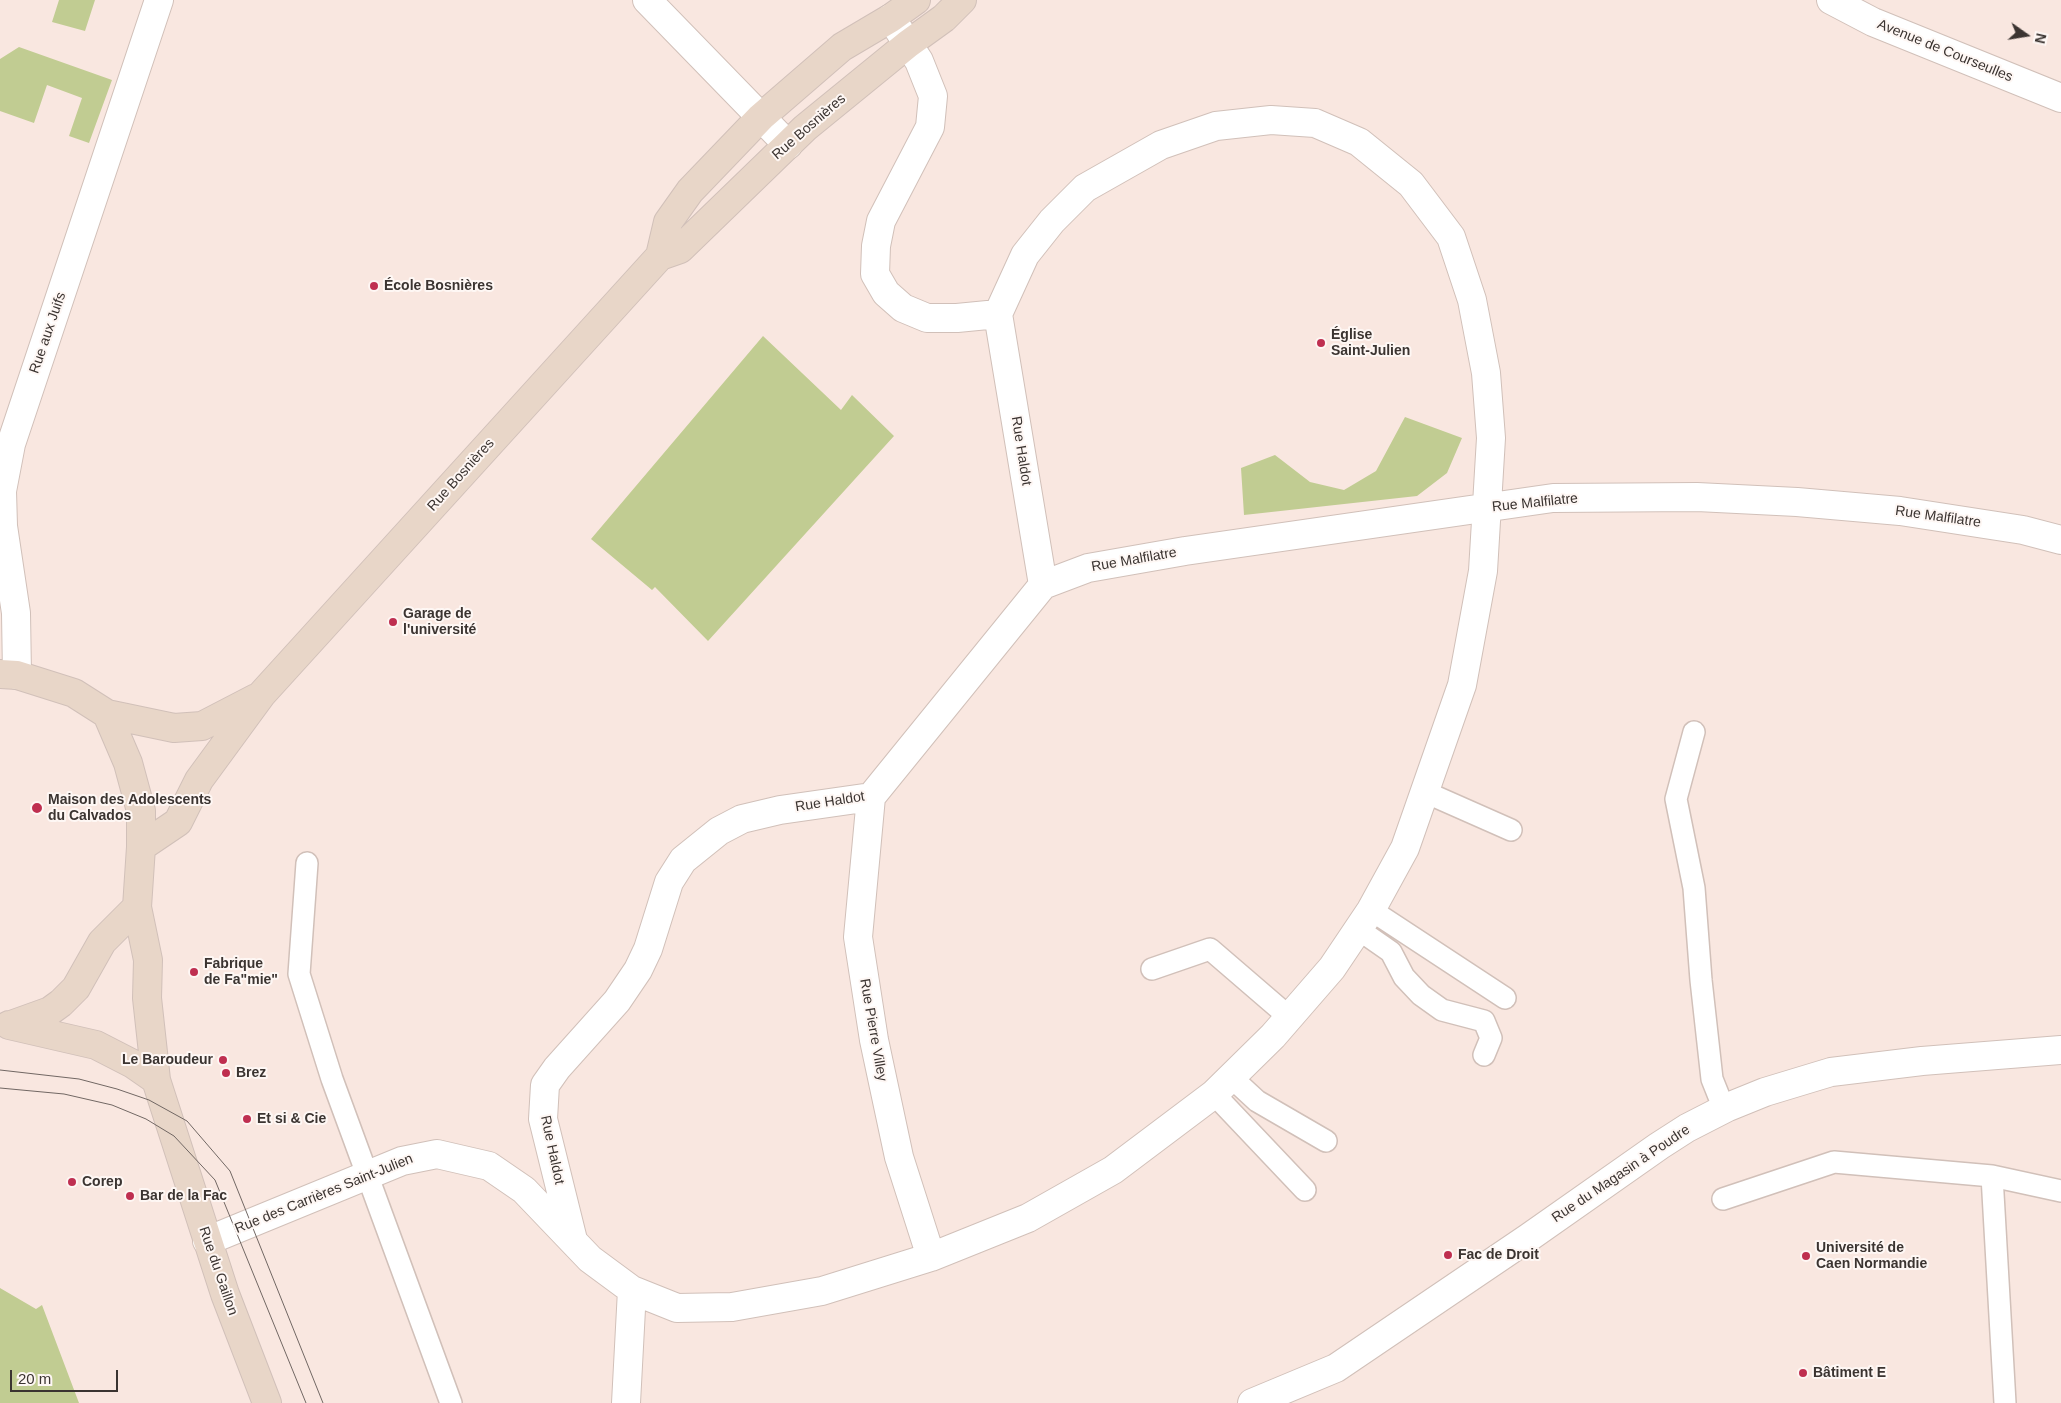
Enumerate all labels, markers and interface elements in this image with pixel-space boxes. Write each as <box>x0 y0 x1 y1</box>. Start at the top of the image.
north arrow <box>2001 10 2051 60</box>
street label: Avenue de Courseulles <box>1875 16 2015 86</box>
text: N <box>2032 32 2050 45</box>
street label: Rue Bosnières <box>769 91 849 163</box>
place label: École Bosnières <box>384 278 493 294</box>
marker: École Bosnières <box>368 280 380 292</box>
street label: Rue aux Juifs <box>26 290 70 376</box>
place label: Église Saint-Julien <box>1331 327 1410 360</box>
marker: Église Saint-Julien <box>1315 337 1327 349</box>
street label: Rue Haldot <box>1007 415 1035 487</box>
street label: Rue Bosnières <box>424 435 498 515</box>
street label: Rue Malfilatre <box>1491 490 1579 516</box>
street label: Rue Malfilatre <box>1894 503 1982 531</box>
street label: Rue Malfilatre <box>1090 544 1178 576</box>
place label: Garage de l'université <box>403 606 476 638</box>
marker: Garage de l'université <box>387 616 399 628</box>
street label: Rue Haldot <box>794 788 866 816</box>
place label: Maison des Adolescents du Calvados <box>48 792 211 824</box>
marker: Maison des Adolescents du Calvados <box>30 801 44 815</box>
place label: Fabrique de Fa"mie" <box>204 956 278 989</box>
marker: Fabrique de Fa"mie" <box>188 966 200 978</box>
street label: Rue Pierre Villey <box>856 977 890 1083</box>
place label: Le Baroudeur <box>122 1052 213 1068</box>
marker: Le Baroudeur <box>217 1054 229 1066</box>
place label: Brez <box>236 1065 266 1081</box>
marker: Brez <box>220 1067 232 1079</box>
place label: Et si & Cie <box>257 1111 326 1127</box>
marker: Et si & Cie <box>241 1113 253 1125</box>
street label: Rue Haldot <box>537 1114 567 1186</box>
street label: Rue du Magasin à Poudre <box>1549 1122 1693 1226</box>
street label: Rue des Carrières Saint-Julien <box>232 1151 416 1237</box>
place label: Corep <box>82 1174 122 1190</box>
marker: Corep <box>66 1176 78 1188</box>
place label: Bar de la Fac <box>140 1188 227 1204</box>
marker: Bar de la Fac <box>124 1190 136 1202</box>
street label: Rue du Gaillon <box>195 1224 241 1318</box>
place label: Université de Caen Normandie <box>1816 1240 1927 1272</box>
place label: Fac de Droit <box>1458 1247 1539 1263</box>
marker: Fac de Droit <box>1442 1249 1454 1261</box>
marker: Université de Caen Normandie <box>1800 1250 1812 1262</box>
scale bar <box>12 1360 120 1392</box>
place label: Bâtiment E <box>1813 1365 1886 1381</box>
marker: Bâtiment E <box>1797 1367 1809 1379</box>
text: 20 m <box>18 1370 51 1387</box>

